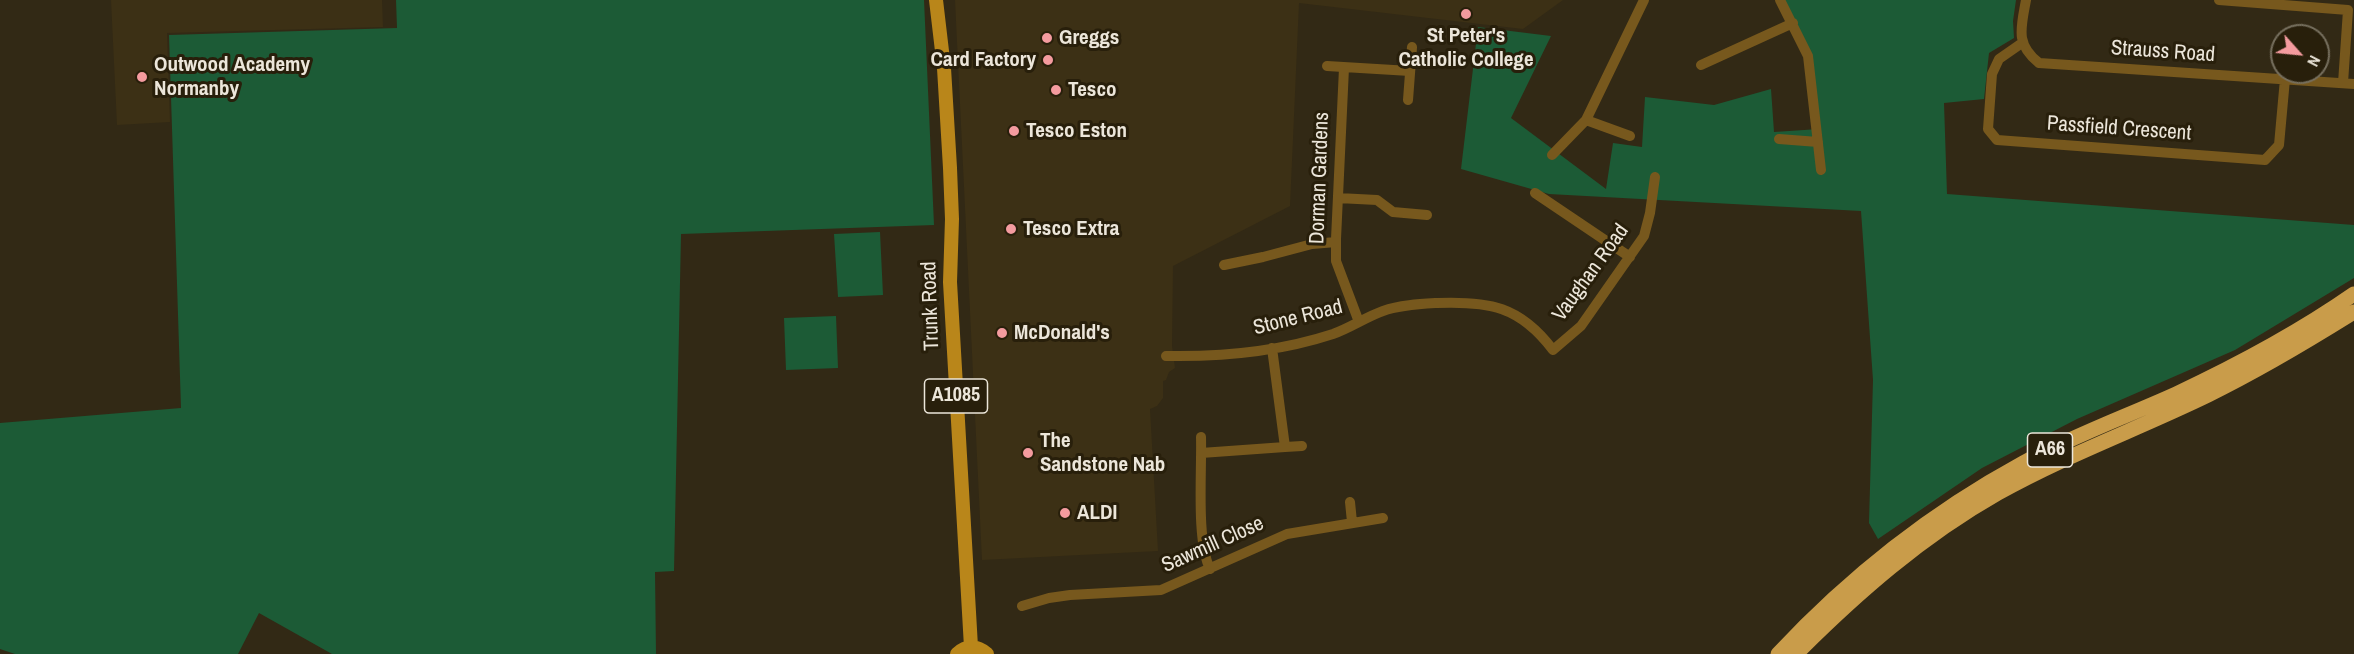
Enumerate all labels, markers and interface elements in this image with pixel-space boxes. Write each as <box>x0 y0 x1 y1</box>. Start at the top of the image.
marker: St Peter's Catholic College <box>1459 7 1473 21</box>
place label: St Peter's Catholic College <box>1399 23 1533 73</box>
north arrow <box>2270 24 2330 84</box>
place label: Greggs <box>1059 25 1119 51</box>
marker: Greggs <box>1040 31 1054 45</box>
street label: Strauss Road <box>2110 36 2216 68</box>
place label: Card Factory <box>931 47 1036 73</box>
place label: Outwood Academy Normanby <box>154 52 310 102</box>
text: N <box>2302 52 2326 70</box>
marker: Card Factory <box>1041 53 1055 67</box>
marker: Outwood Academy Normanby <box>135 70 149 84</box>
place label: Tesco <box>1068 77 1117 103</box>
marker: Tesco <box>1049 83 1063 97</box>
street label: Passfield Crescent <box>2046 111 2192 147</box>
street label: Dorman Gardens <box>1305 112 1335 244</box>
place label: Tesco Eston <box>1026 118 1127 144</box>
marker: Tesco Eston <box>1007 124 1021 138</box>
place label: Tesco Extra <box>1023 216 1119 242</box>
street label: Vaughan Road <box>1547 220 1635 326</box>
marker: Tesco Extra <box>1004 222 1018 236</box>
street label: Trunk Road <box>917 261 945 351</box>
street label: Stone Road <box>1251 295 1345 341</box>
place label: McDonald's <box>1014 320 1110 346</box>
marker: McDonald's <box>995 326 1009 340</box>
road number: A1085 <box>924 379 988 413</box>
place label: The Sandstone Nab <box>1040 428 1165 478</box>
road number: A66 <box>2028 433 2072 467</box>
marker: The Sandstone Nab <box>1021 446 1035 460</box>
place label: ALDI <box>1077 500 1117 526</box>
marker: ALDI <box>1058 506 1072 520</box>
street label: Sawmill Close <box>1158 511 1268 579</box>

